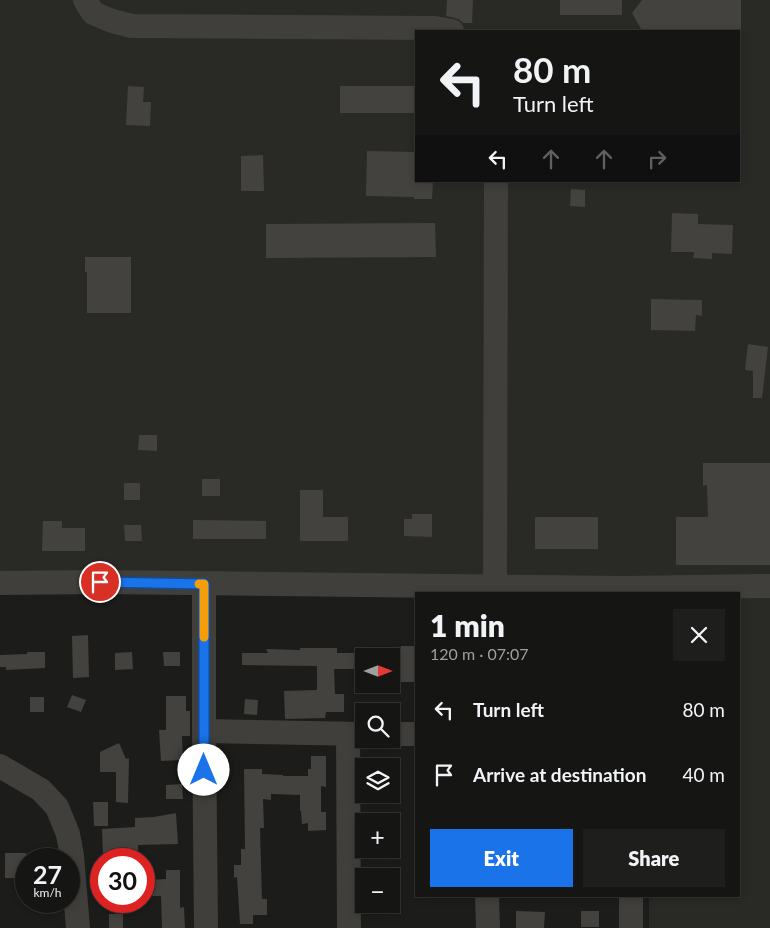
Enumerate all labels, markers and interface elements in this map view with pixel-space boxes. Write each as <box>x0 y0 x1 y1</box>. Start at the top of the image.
text: 80 m <box>513 48 591 90</box>
icon: left <box>430 50 495 115</box>
text: Turn left <box>513 90 594 117</box>
icon: left <box>484 145 512 173</box>
icon: ahead <box>537 145 565 173</box>
icon: ahead <box>590 145 618 173</box>
icon: right <box>643 145 671 173</box>
pin <box>79 561 121 603</box>
icon: arrive <box>86 568 114 596</box>
text: 1 min <box>430 607 505 643</box>
button: close <box>673 609 725 661</box>
text: 120 m · 07:07 <box>430 644 529 663</box>
north arrow <box>355 648 400 692</box>
map controls <box>355 648 400 913</box>
icon: left <box>430 696 458 724</box>
text: Turn left <box>473 698 544 721</box>
text: 80 m <box>682 698 725 721</box>
button: search <box>355 703 400 748</box>
position arrow <box>177 743 229 795</box>
button: layers <box>355 758 400 803</box>
icon: arrive <box>430 761 458 789</box>
text: Arrive at destination <box>473 763 646 786</box>
text: 40 m <box>682 763 725 786</box>
button: + <box>355 813 400 858</box>
button: Exit <box>430 829 573 887</box>
button: Share <box>583 829 725 887</box>
speed limit sign: 30 <box>90 848 155 913</box>
text: 27 <box>33 859 62 889</box>
button: − <box>355 868 400 913</box>
text: km/h <box>33 885 62 900</box>

